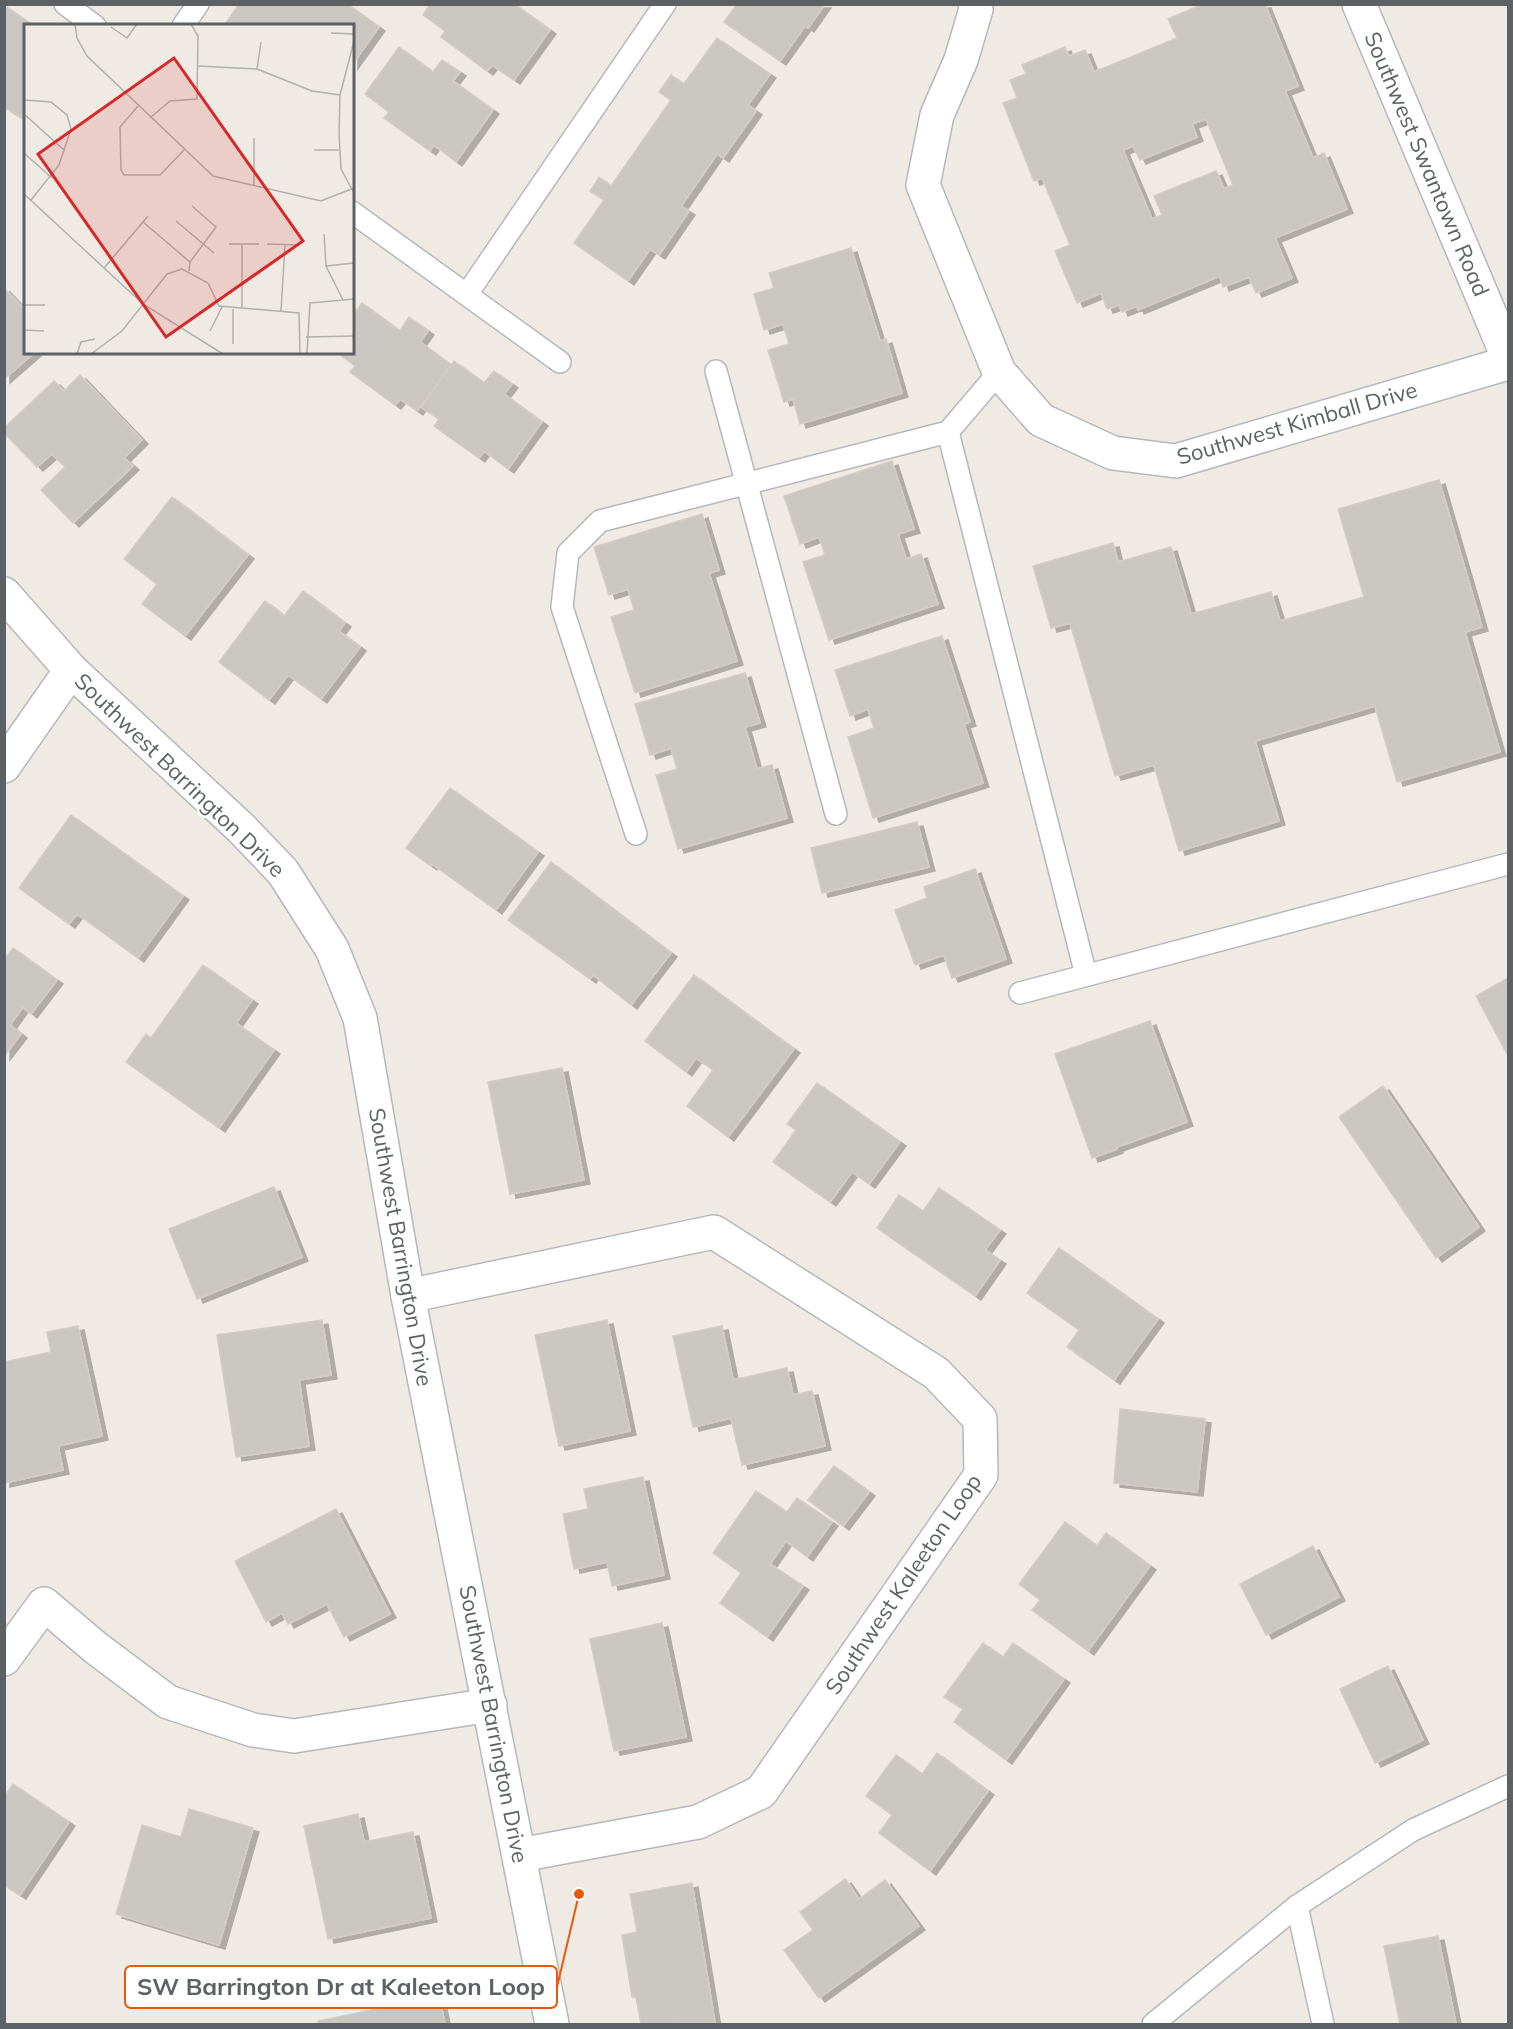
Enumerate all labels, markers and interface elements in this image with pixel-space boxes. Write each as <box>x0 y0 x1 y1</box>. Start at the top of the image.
inset map <box>24 24 354 354</box>
street label: Southwest Swantown Road <box>1358 27 1496 301</box>
street label: Southwest Kimball Drive <box>1174 375 1420 471</box>
street label: Southwest Barrington Drive <box>69 667 291 883</box>
street label: Southwest Barrington Drive <box>363 1106 439 1388</box>
street label: Southwest Kaleeton Loop <box>819 1468 987 1700</box>
street label: Southwest Barrington Drive <box>453 1583 535 1865</box>
callout: SW Barrington Dr at Kaleeton Loop <box>125 1966 557 2008</box>
text: SW Barrington Dr at Kaleeton Loop <box>137 1971 545 2001</box>

